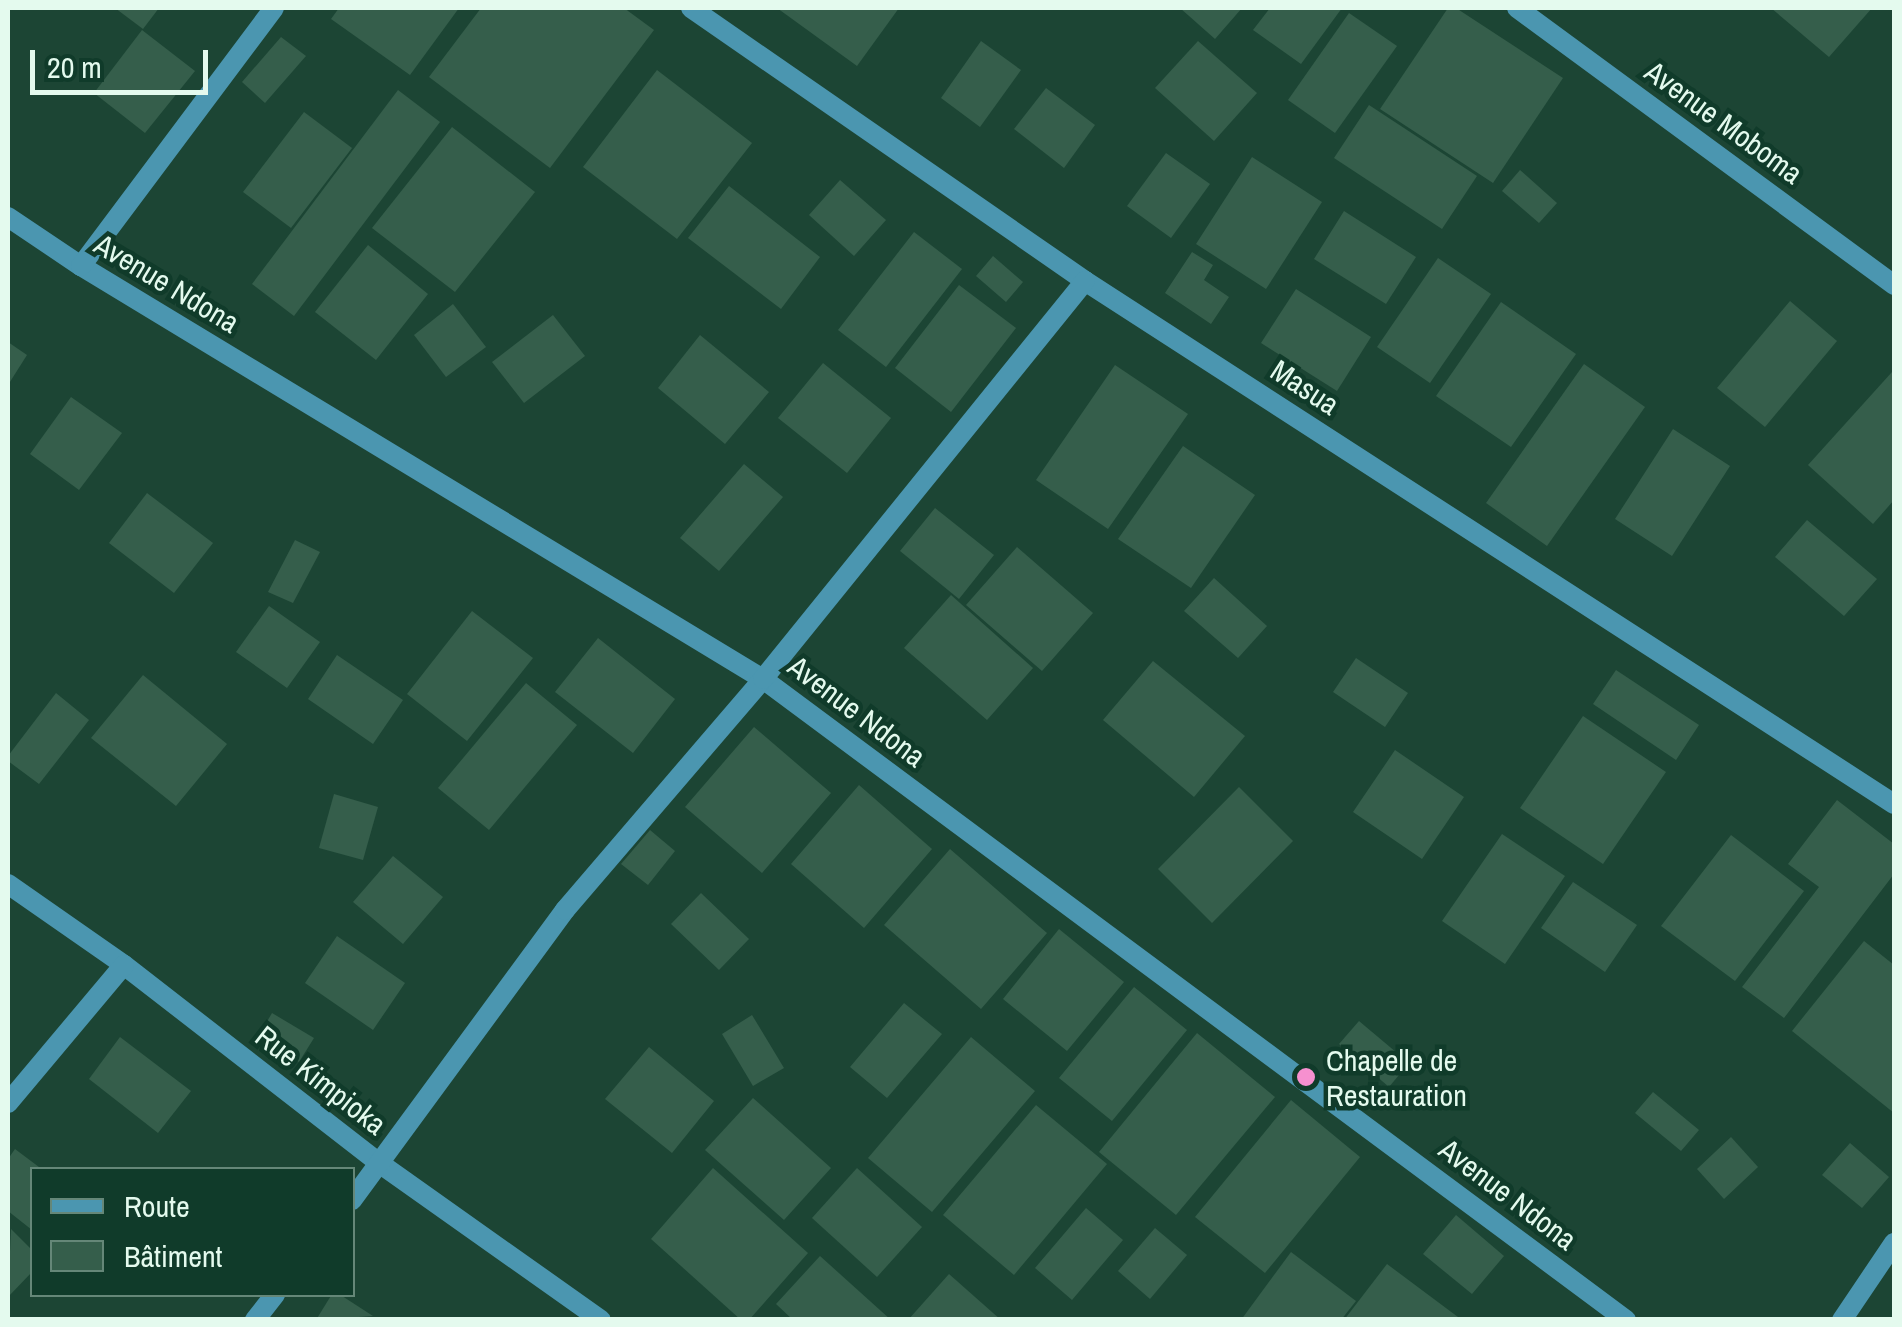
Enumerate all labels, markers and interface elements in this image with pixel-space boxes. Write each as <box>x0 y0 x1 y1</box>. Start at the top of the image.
scale bar <box>35 30 212 92</box>
text: 20 m <box>47 47 102 87</box>
street label: Avenue Moboma <box>1638 53 1810 191</box>
street label: Avenue Ndona <box>88 226 246 340</box>
street label: Masua <box>1264 352 1346 422</box>
street label: Avenue Ndona <box>781 648 933 774</box>
street label: Rue Kimpioka <box>249 1018 393 1142</box>
place label: Chapelle de Restauration <box>1326 1042 1467 1112</box>
marker: Chapelle de Restauration <box>1295 1066 1317 1088</box>
street label: Avenue Ndona <box>1432 1131 1584 1257</box>
legend <box>30 1167 355 1297</box>
text: Route <box>124 1186 190 1226</box>
text: Bâtiment <box>124 1236 222 1276</box>

